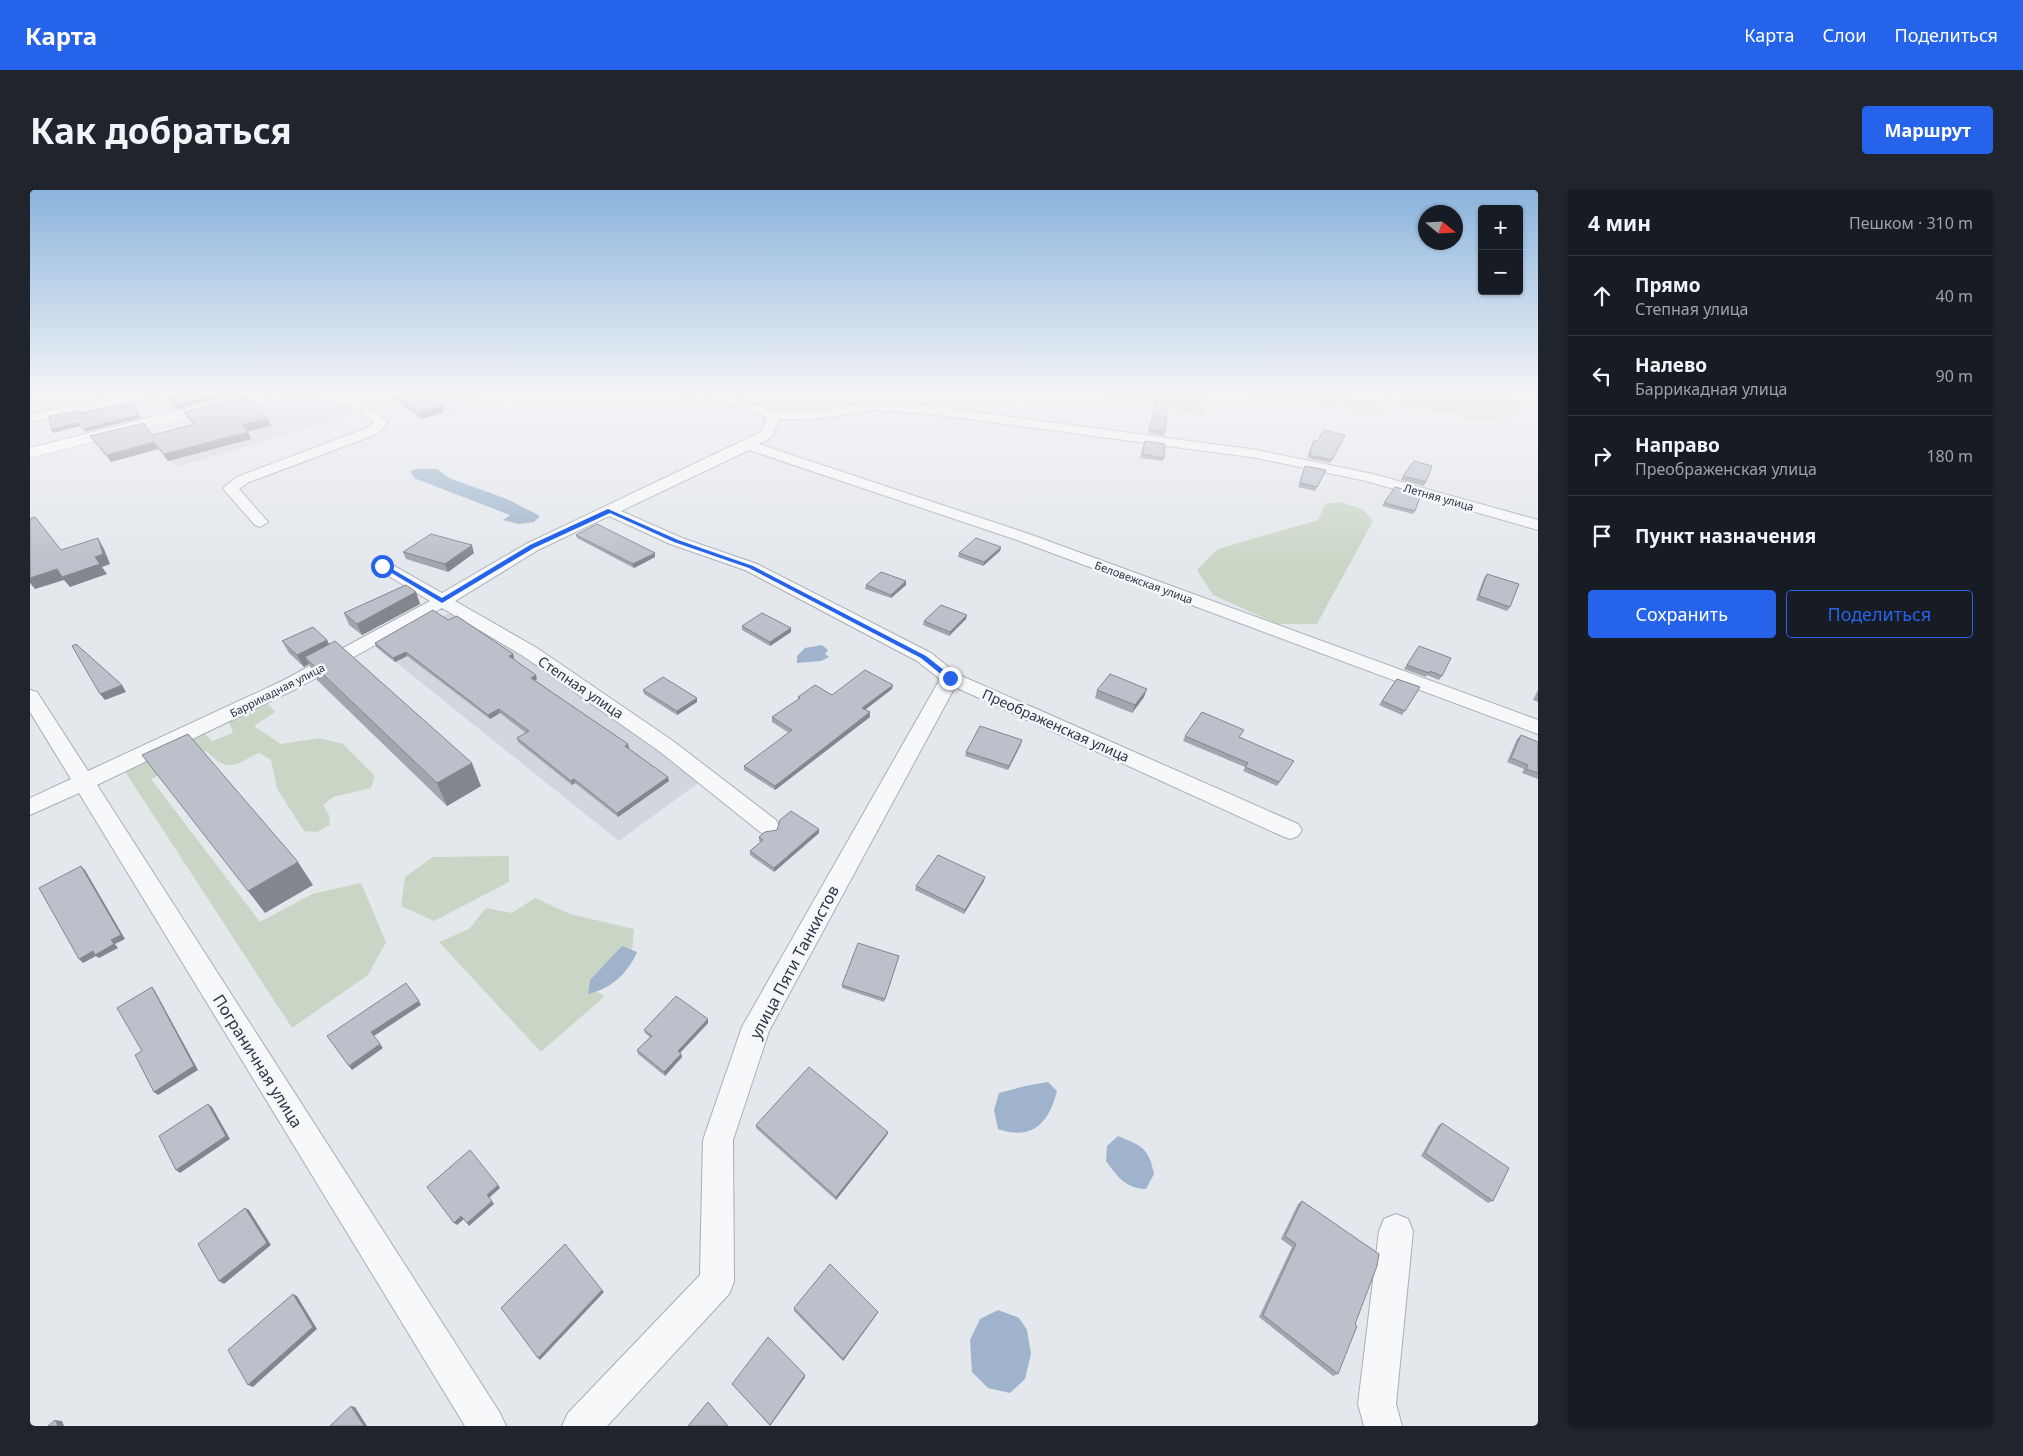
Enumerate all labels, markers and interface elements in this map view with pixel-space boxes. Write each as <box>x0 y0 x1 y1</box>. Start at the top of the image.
text: Карта <box>25 19 97 52</box>
text: Карта <box>1744 23 1794 47</box>
text: Слои <box>1822 23 1866 47</box>
text: Поделиться <box>1894 23 1998 47</box>
button: Маршрут <box>1862 106 1993 154</box>
text: Как добраться <box>30 107 292 154</box>
north arrow <box>1418 205 1463 250</box>
map controls <box>1478 205 1523 295</box>
button: + <box>1478 205 1523 250</box>
text: 4 мин <box>1588 209 1651 237</box>
text: Пешком · 310 m <box>1849 212 1973 234</box>
button: − <box>1478 250 1523 295</box>
text: Прямо <box>1635 272 1701 298</box>
icon: ahead <box>1588 282 1616 310</box>
text: 40 m <box>1936 285 1973 307</box>
text: Степная улица <box>1635 298 1749 320</box>
text: Налево <box>1635 352 1707 378</box>
icon: left <box>1588 362 1616 390</box>
text: 90 m <box>1936 365 1973 387</box>
text: Баррикадная улица <box>1635 378 1787 400</box>
text: Направо <box>1635 432 1720 458</box>
icon: right <box>1588 442 1616 470</box>
text: 180 m <box>1926 445 1973 467</box>
text: Преображенская улица <box>1635 458 1817 480</box>
street label: Летняя улица <box>1402 480 1476 514</box>
icon: arrive <box>1588 522 1616 550</box>
text: Пункт назначения <box>1635 523 1816 549</box>
route start <box>371 555 394 578</box>
street label: Беловежская улица <box>1093 557 1195 607</box>
button: Сохранить <box>1588 590 1776 638</box>
button: Поделиться <box>1786 590 1973 638</box>
street label: Степная улица <box>535 651 627 723</box>
street label: Баррикадная улица <box>227 660 327 720</box>
route end <box>939 667 962 690</box>
street label: Преображенская улица <box>979 684 1133 766</box>
street label: улица Пяти Танкистов <box>744 881 844 1043</box>
street label: Пограничная улица <box>208 990 308 1132</box>

